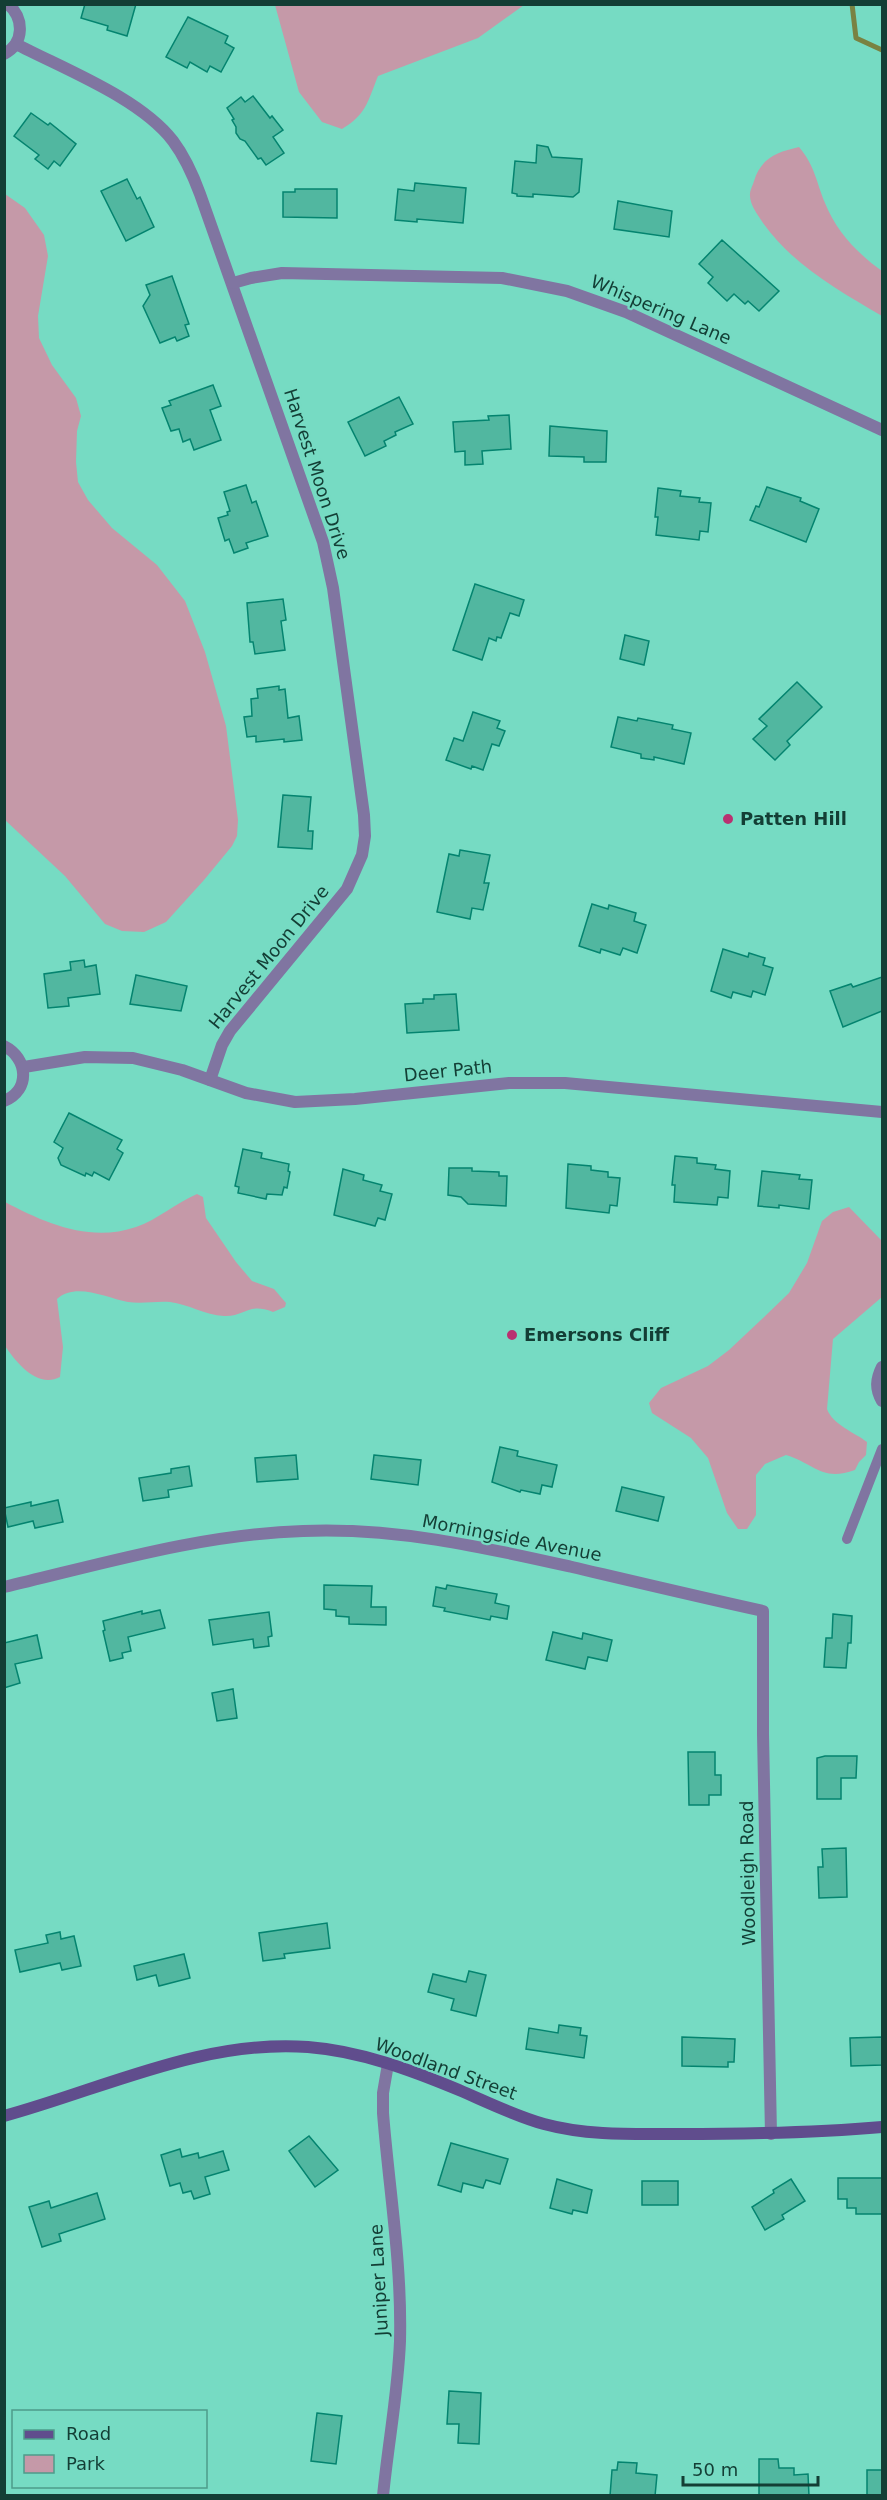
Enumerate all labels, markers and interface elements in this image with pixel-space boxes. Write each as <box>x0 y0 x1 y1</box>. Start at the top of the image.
street label: Whispering Lane <box>588 270 735 349</box>
street label: Harvest Moon Drive <box>280 386 355 562</box>
place label: Patten Hill <box>740 808 847 829</box>
marker: Patten Hill <box>721 812 735 826</box>
street label: Harvest Moon Drive <box>204 881 333 1033</box>
street label: Deer Path <box>403 1055 493 1086</box>
place label: Emersons Cliff <box>524 1324 670 1345</box>
marker: Emersons Cliff <box>505 1328 519 1342</box>
street label: Morningside Avenue <box>421 1510 604 1565</box>
street label: Woodleigh Road <box>736 1800 759 1946</box>
street label: Woodland Street <box>372 2033 520 2104</box>
street label: Juniper Lane <box>365 2223 392 2338</box>
legend <box>12 2410 207 2488</box>
text: Road <box>66 2423 111 2444</box>
scale bar <box>683 2449 818 2487</box>
text: Park <box>66 2453 105 2474</box>
text: 50 m <box>692 2459 738 2480</box>

